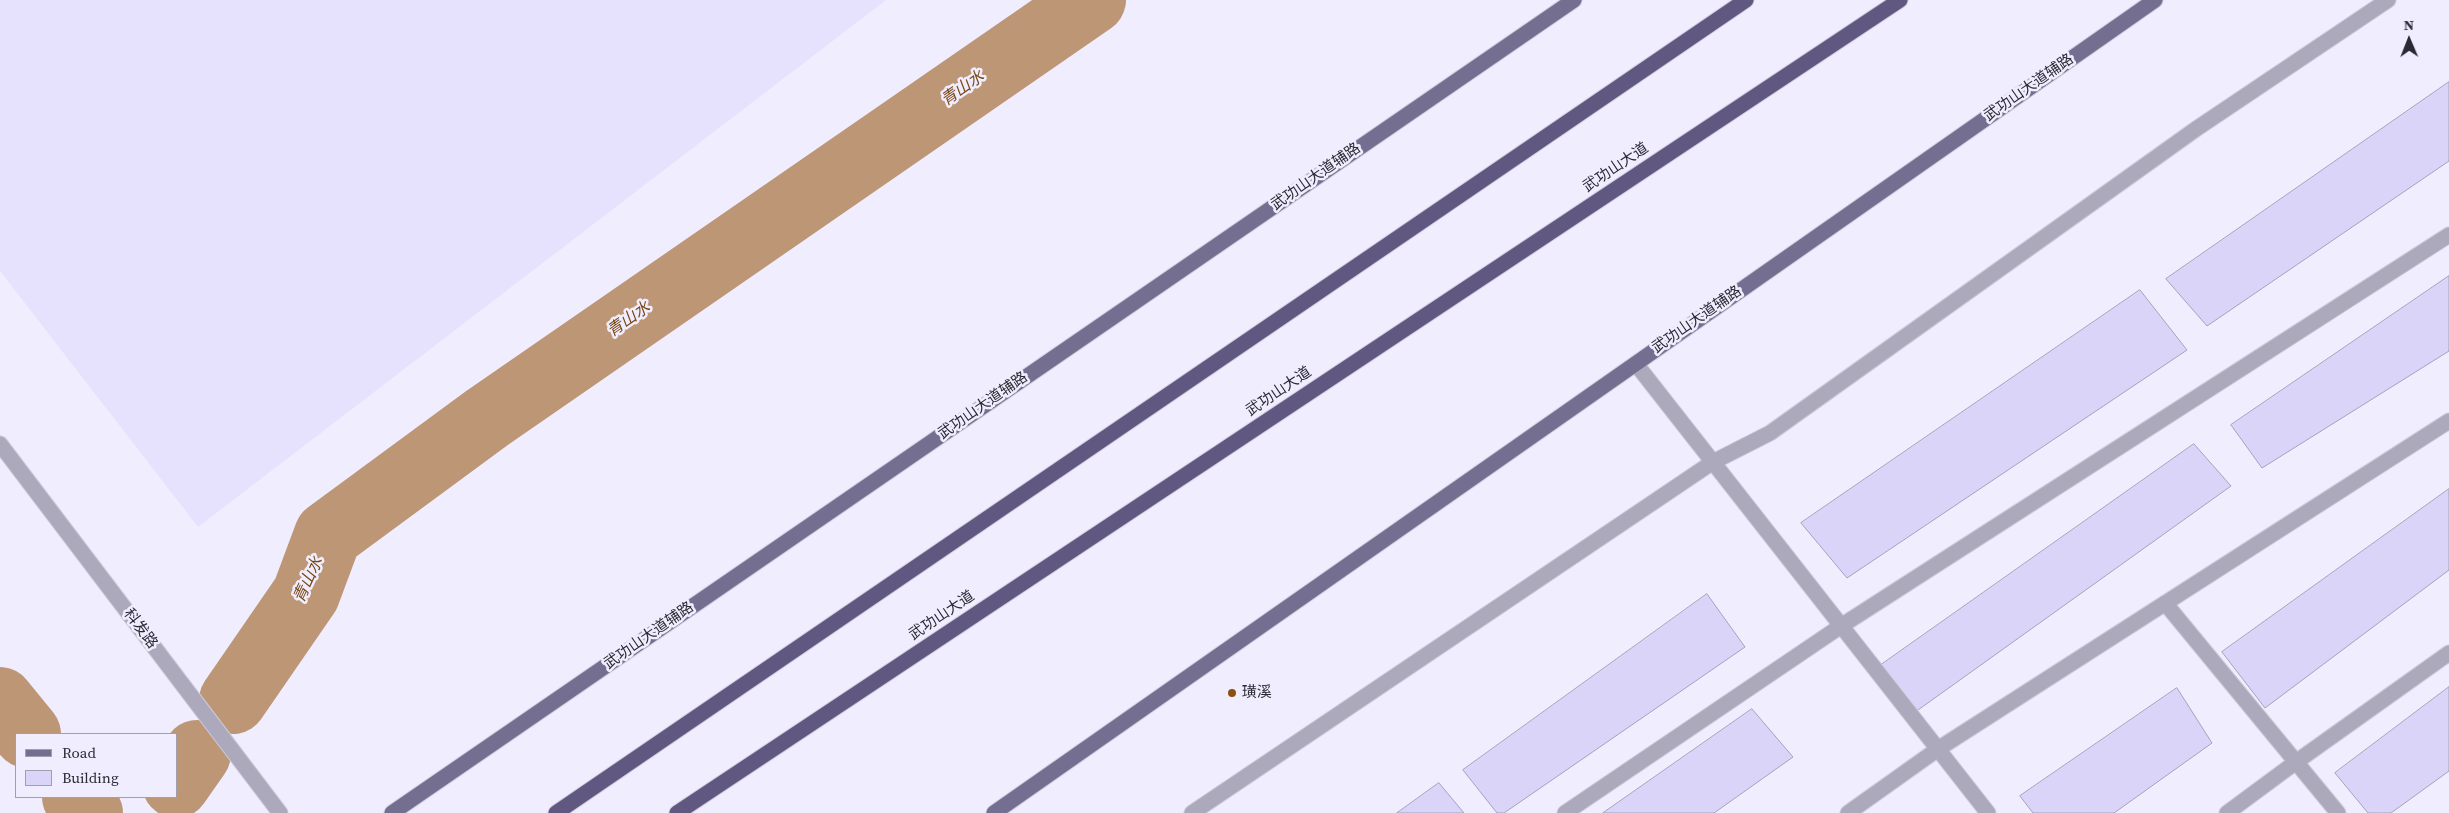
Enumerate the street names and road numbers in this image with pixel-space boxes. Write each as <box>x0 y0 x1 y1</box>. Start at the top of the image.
street label: 武功山大道辅路 <box>1981 51 2077 125</box>
street label: 武功山大道辅路 <box>1268 140 1364 214</box>
street label: 武功山大道 <box>1580 140 1652 196</box>
street label: 武功山大道辅路 <box>1649 283 1745 357</box>
street label: 武功山大道 <box>1243 364 1315 420</box>
street label: 武功山大道辅路 <box>935 369 1031 443</box>
street label: 武功山大道 <box>906 588 978 644</box>
street label: 武功山大道辅路 <box>601 599 697 673</box>
street label: 科发路 <box>119 606 161 652</box>

